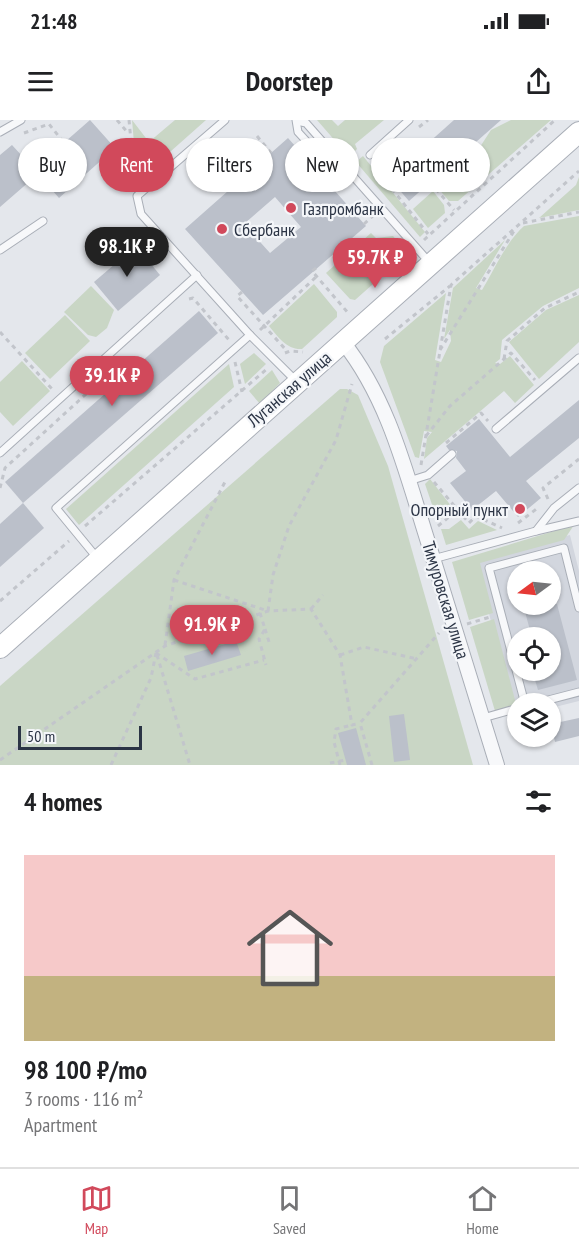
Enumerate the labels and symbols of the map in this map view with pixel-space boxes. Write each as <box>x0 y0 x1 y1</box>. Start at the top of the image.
place label: Газпромбанк <box>303 197 384 220</box>
marker: Газпромбанк <box>284 201 298 215</box>
place label: Сбербанк <box>234 218 295 241</box>
marker: Сбербанк <box>215 222 229 236</box>
pin: 98.1K ₽ <box>72 227 182 278</box>
pin: 59.7K ₽ <box>320 238 430 289</box>
street label: Луганская улица <box>241 346 336 433</box>
pin: 39.1K ₽ <box>57 356 167 407</box>
place label: Опорный пункт <box>411 498 508 521</box>
marker: Опорный пункт <box>513 502 527 516</box>
street label: Тимуровская улица <box>417 539 475 661</box>
north arrow <box>507 561 561 615</box>
pin: 91.9K ₽ <box>157 605 267 656</box>
scale bar <box>18 723 142 750</box>

